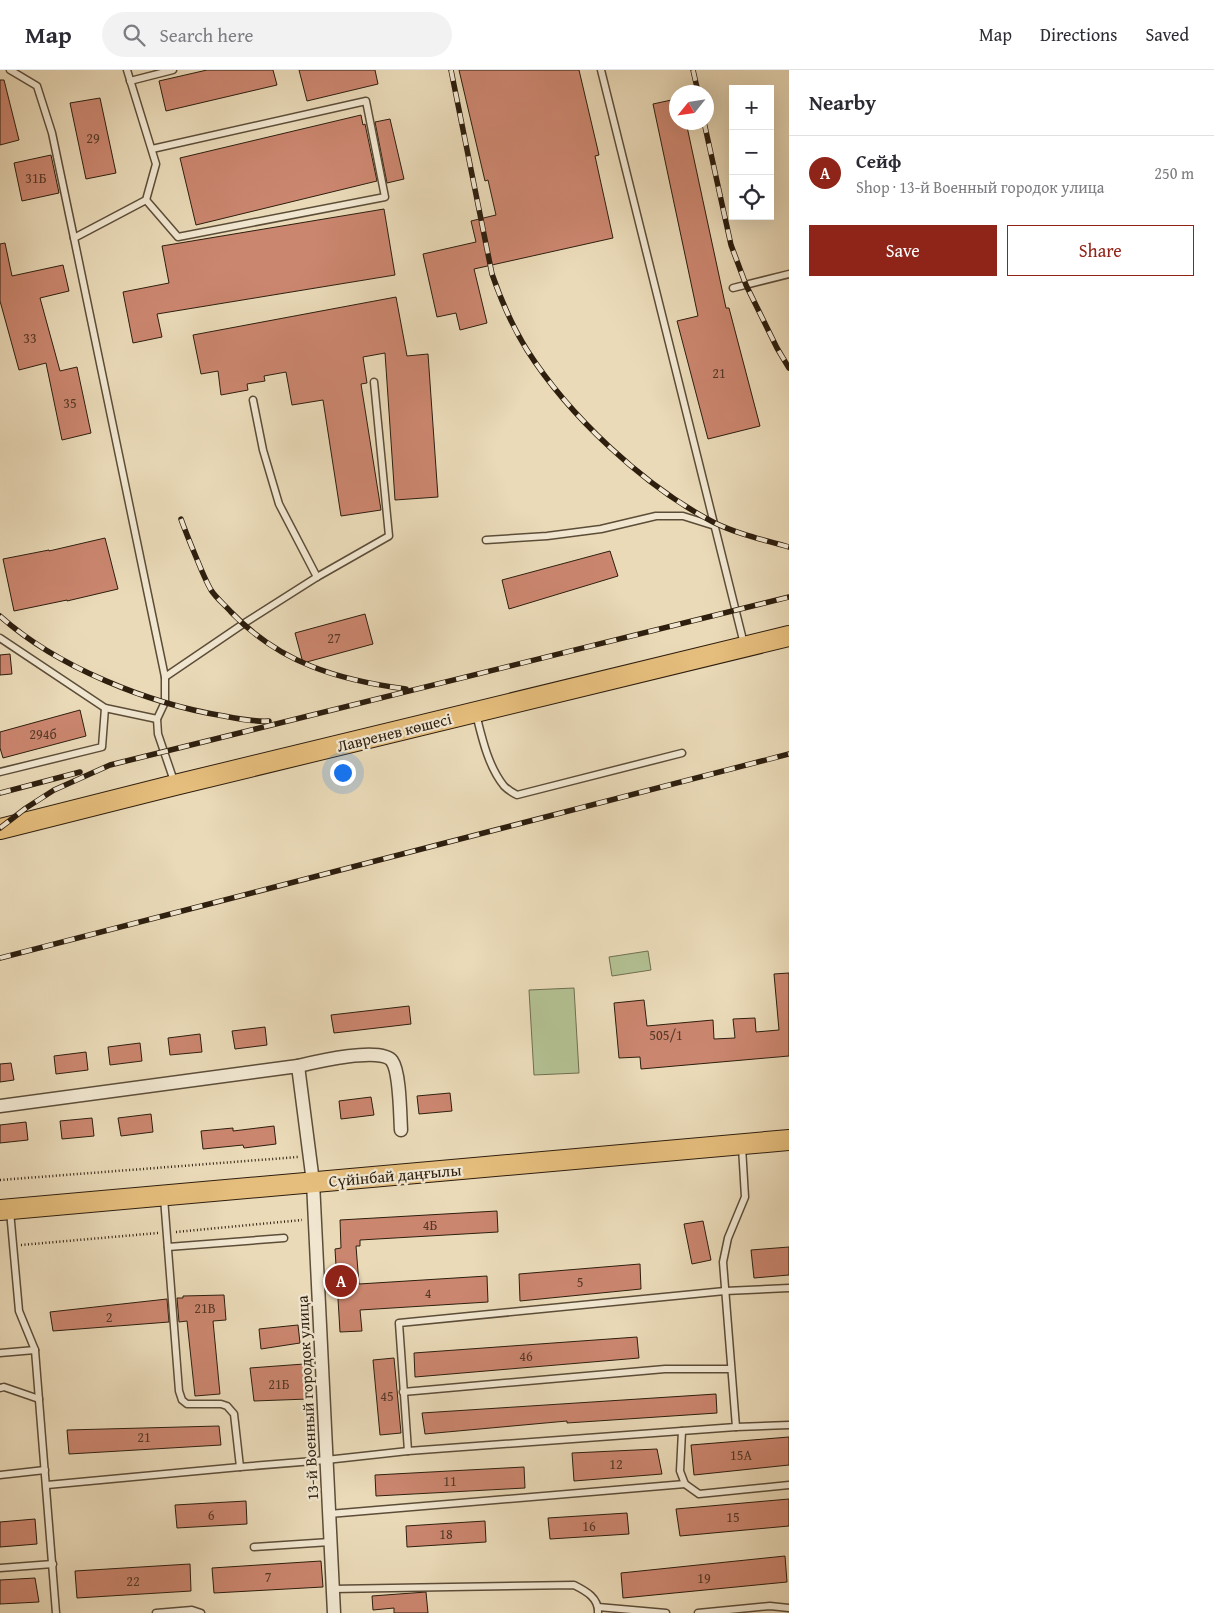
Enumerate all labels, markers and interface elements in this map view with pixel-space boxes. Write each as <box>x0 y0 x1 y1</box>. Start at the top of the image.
search box <box>102 12 452 57</box>
text: Map <box>25 17 72 52</box>
icon: search <box>120 21 148 49</box>
text: Search here <box>160 21 253 49</box>
text: Map <box>979 21 1012 48</box>
text: Directions <box>1040 21 1117 48</box>
text: Saved <box>1145 21 1189 48</box>
north arrow <box>669 85 714 130</box>
map controls <box>729 85 774 220</box>
button: + <box>729 85 774 130</box>
text: Nearby <box>809 87 876 118</box>
house number: 29 <box>86 128 100 148</box>
button: − <box>729 130 774 175</box>
text: Сейф <box>856 147 901 175</box>
text: A <box>820 161 830 185</box>
text: 250 m <box>1154 161 1194 185</box>
house number: 31Б <box>25 168 47 188</box>
button: locate <box>729 175 774 220</box>
text: Shop · 13-й Военный городок улица <box>856 175 1104 199</box>
button: Save <box>809 225 997 276</box>
button: Share <box>1007 225 1194 276</box>
house number: 33 <box>23 328 37 348</box>
house number: 21 <box>712 363 726 383</box>
house number: 35 <box>63 393 77 413</box>
house number: 27 <box>327 628 341 648</box>
street label: Лавренев көшесі <box>334 706 454 758</box>
house number: 294б <box>29 724 57 744</box>
your location <box>330 760 356 786</box>
house number: 505/1 <box>649 1025 683 1045</box>
street label: Сүйінбай даңғылы <box>328 1157 462 1193</box>
house number: 4Б <box>423 1215 437 1235</box>
pin: A <box>325 1262 357 1300</box>
house number: 5 <box>577 1272 583 1292</box>
house number: 4 <box>425 1283 432 1303</box>
street label: 13-й Военный городок улица <box>290 1295 324 1501</box>
house number: 21В <box>194 1298 216 1318</box>
house number: 2 <box>106 1307 112 1327</box>
house number: 46 <box>519 1346 533 1366</box>
house number: 21Б <box>268 1374 290 1394</box>
house number: 45 <box>380 1386 394 1406</box>
house number: 21 <box>137 1427 151 1447</box>
house number: 15А <box>730 1445 752 1465</box>
house number: 12 <box>609 1454 623 1474</box>
house number: 11 <box>443 1471 457 1491</box>
house number: 6 <box>208 1505 215 1525</box>
house number: 15 <box>726 1507 740 1527</box>
house number: 16 <box>582 1516 596 1536</box>
house number: 18 <box>439 1524 453 1544</box>
house number: 7 <box>265 1567 272 1587</box>
house number: 19 <box>697 1568 711 1588</box>
house number: 22 <box>126 1571 140 1591</box>

